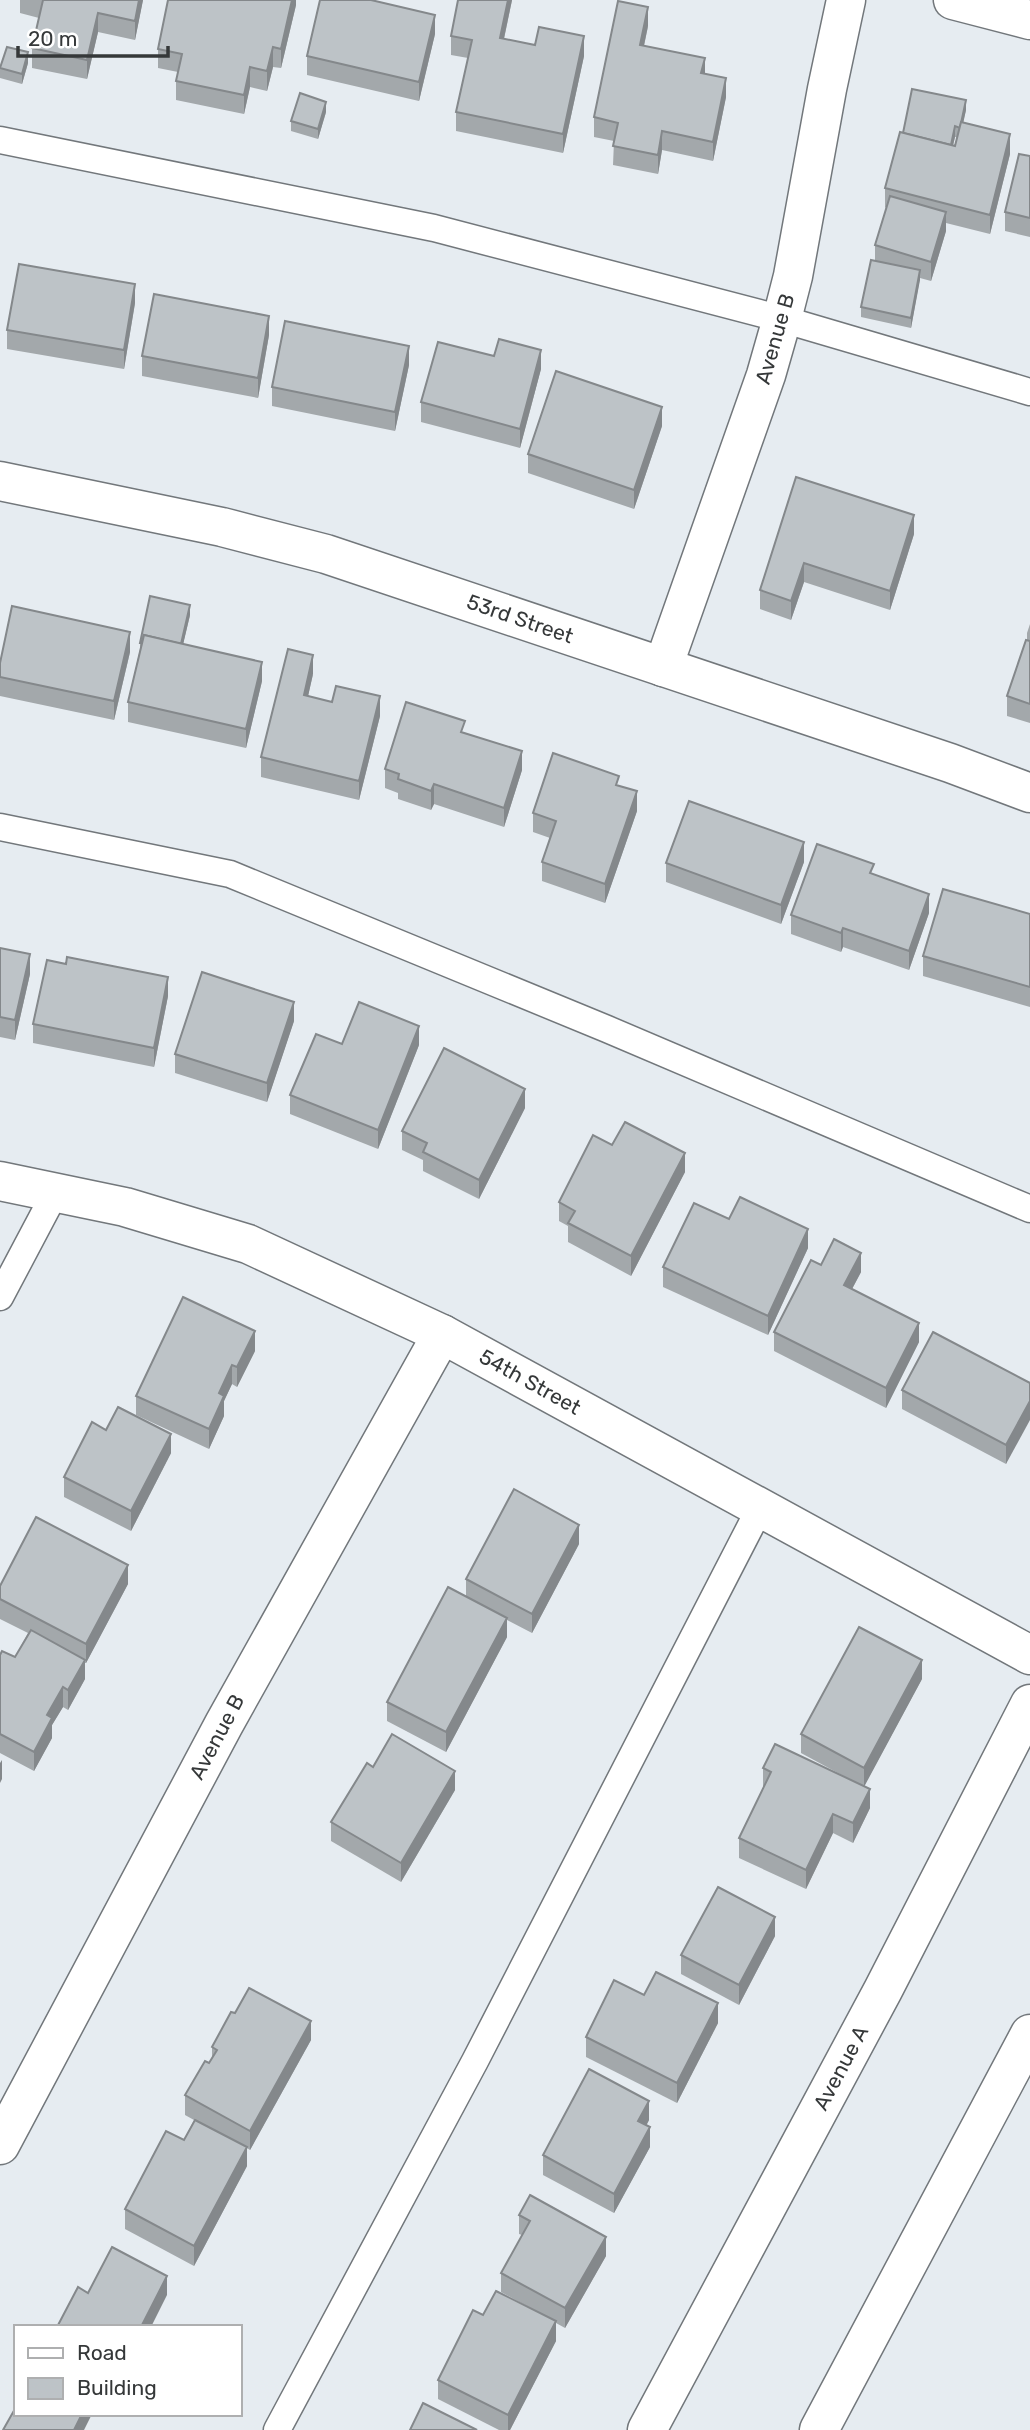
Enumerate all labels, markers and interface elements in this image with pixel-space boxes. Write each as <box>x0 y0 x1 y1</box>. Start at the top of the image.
scale bar <box>18 14 168 58</box>
text: 20 m <box>28 26 77 51</box>
street label: Avenue B <box>750 291 799 387</box>
street label: 53rd Street <box>464 589 577 648</box>
street label: 54th Street <box>475 1343 585 1420</box>
street label: Avenue B <box>184 1690 249 1784</box>
street label: Avenue A <box>808 2021 873 2114</box>
legend <box>14 2325 242 2416</box>
text: Road <box>77 2340 127 2365</box>
text: Building <box>77 2375 157 2400</box>

